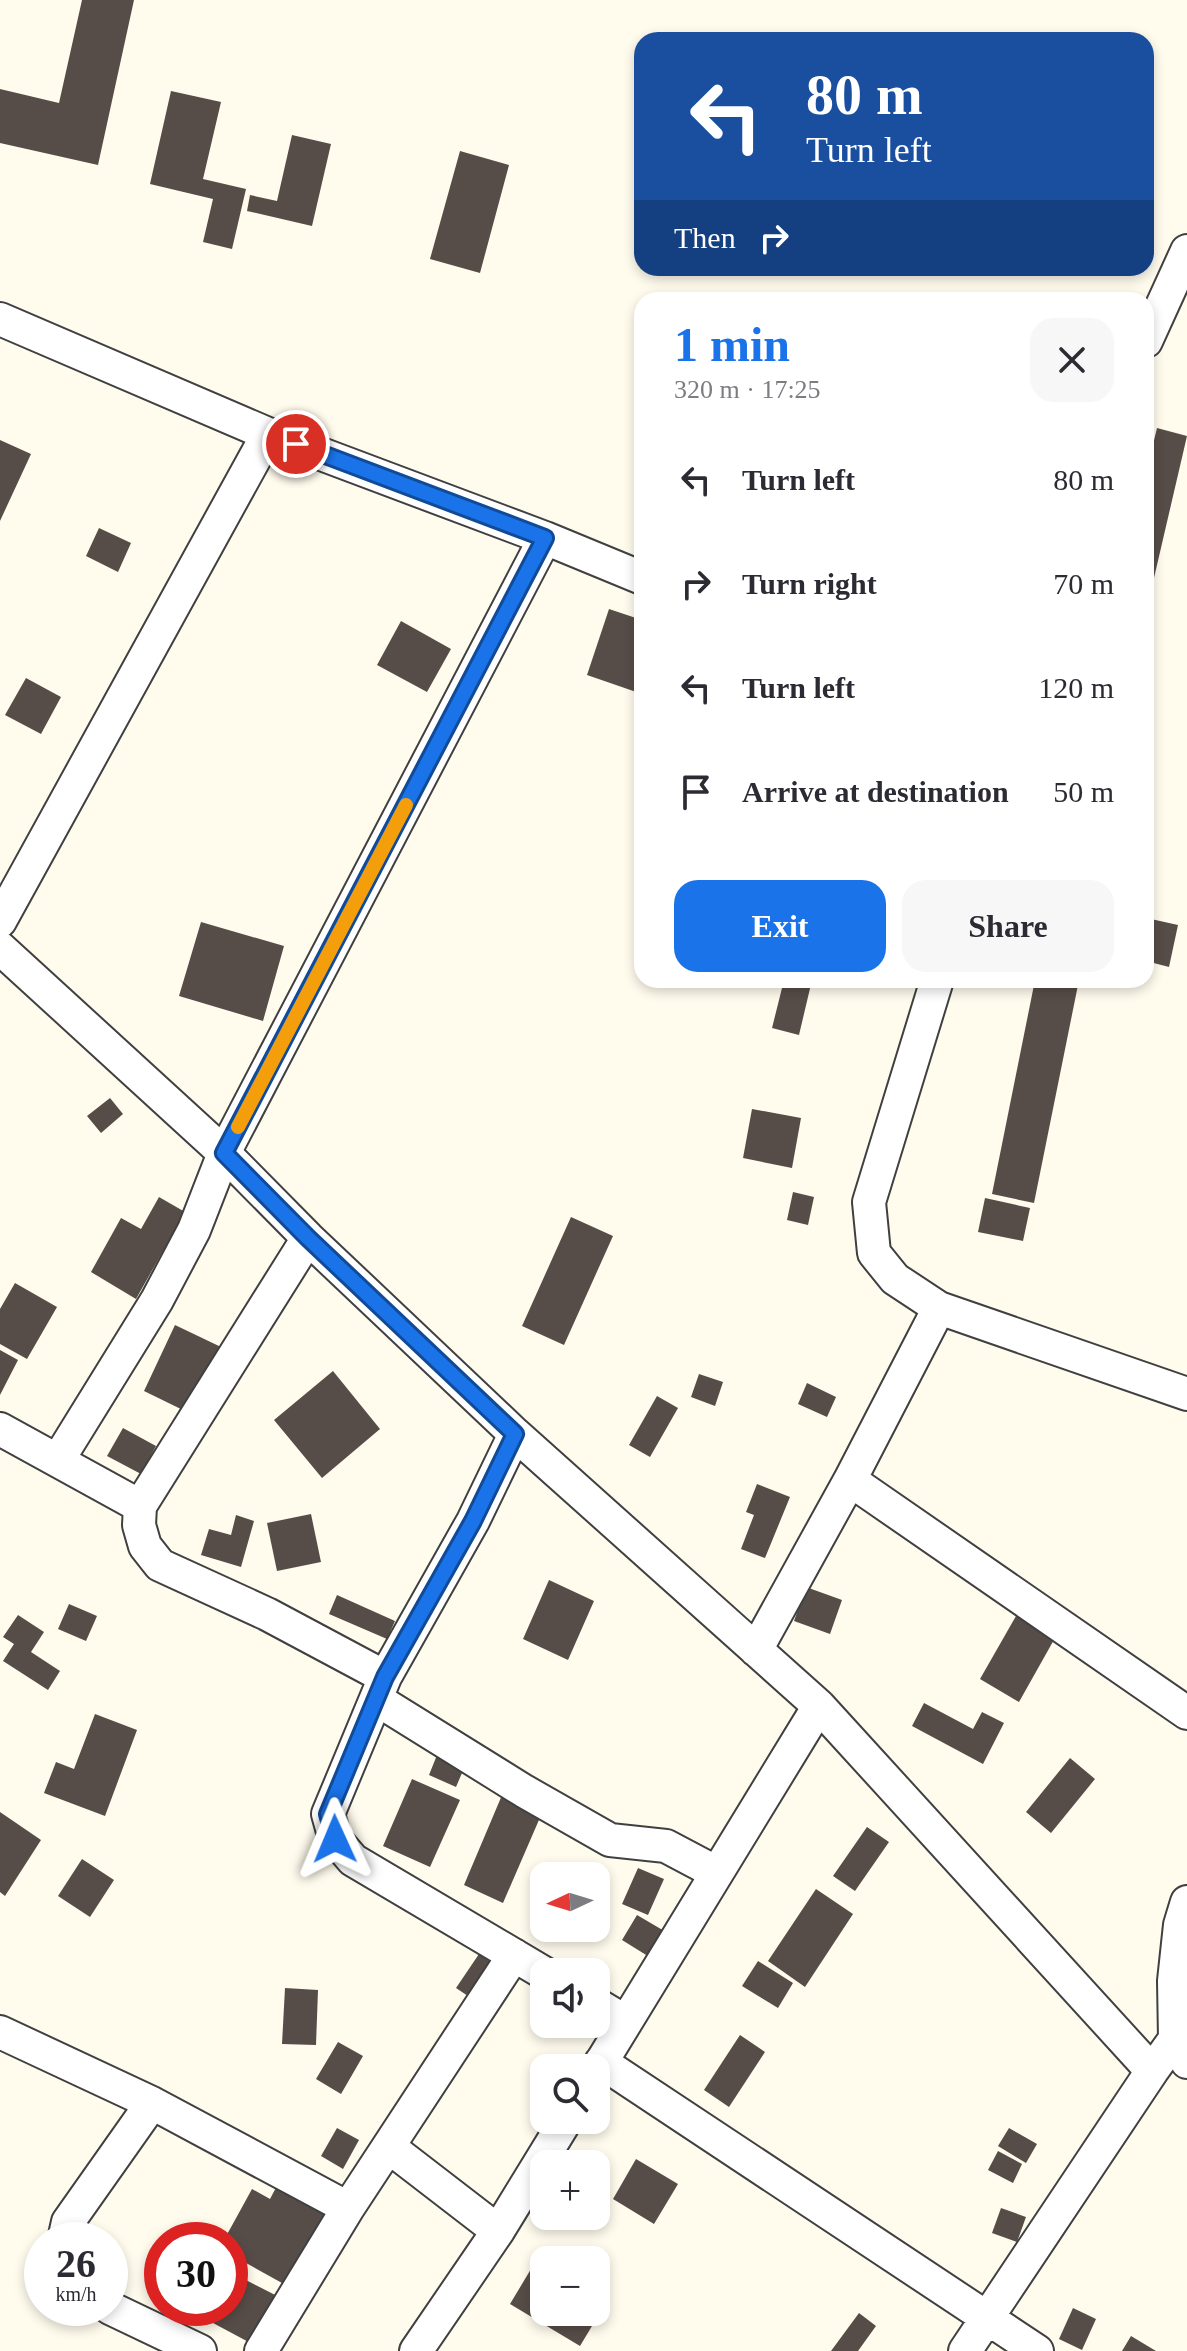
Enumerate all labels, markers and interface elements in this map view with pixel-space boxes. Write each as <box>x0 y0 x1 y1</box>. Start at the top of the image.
icon: left <box>674 64 778 168</box>
text: 80 m <box>806 64 923 126</box>
text: Turn left <box>806 130 932 170</box>
icon: right <box>752 216 796 260</box>
text: Then <box>674 221 736 254</box>
text: 1 min <box>674 318 790 371</box>
button: close <box>1030 318 1114 402</box>
text: 320 m · 17:25 <box>674 375 821 404</box>
pin <box>262 410 330 478</box>
icon: arrive <box>274 422 318 466</box>
icon: left <box>674 458 718 502</box>
text: Turn left <box>742 463 855 496</box>
text: 80 m <box>1053 463 1114 496</box>
icon: right <box>674 562 718 606</box>
text: Turn right <box>742 567 877 600</box>
text: 70 m <box>1053 567 1114 600</box>
icon: left <box>674 666 718 710</box>
text: Turn left <box>742 671 855 704</box>
text: 120 m <box>1038 671 1114 704</box>
icon: arrive <box>674 770 718 814</box>
text: Arrive at destination <box>742 775 1009 808</box>
text: 50 m <box>1053 775 1114 808</box>
button: Exit <box>674 880 886 972</box>
button: Share <box>902 880 1114 972</box>
position arrow <box>293 1797 377 1881</box>
north arrow <box>530 1862 610 1942</box>
map controls <box>530 1862 610 2326</box>
button: sound <box>530 1958 610 2038</box>
button: search <box>530 2054 610 2134</box>
button: + <box>530 2150 610 2230</box>
speed limit sign: 30 <box>144 2222 248 2326</box>
text: 26 <box>56 2241 96 2286</box>
button: − <box>530 2246 610 2326</box>
text: km/h <box>55 2283 97 2305</box>

